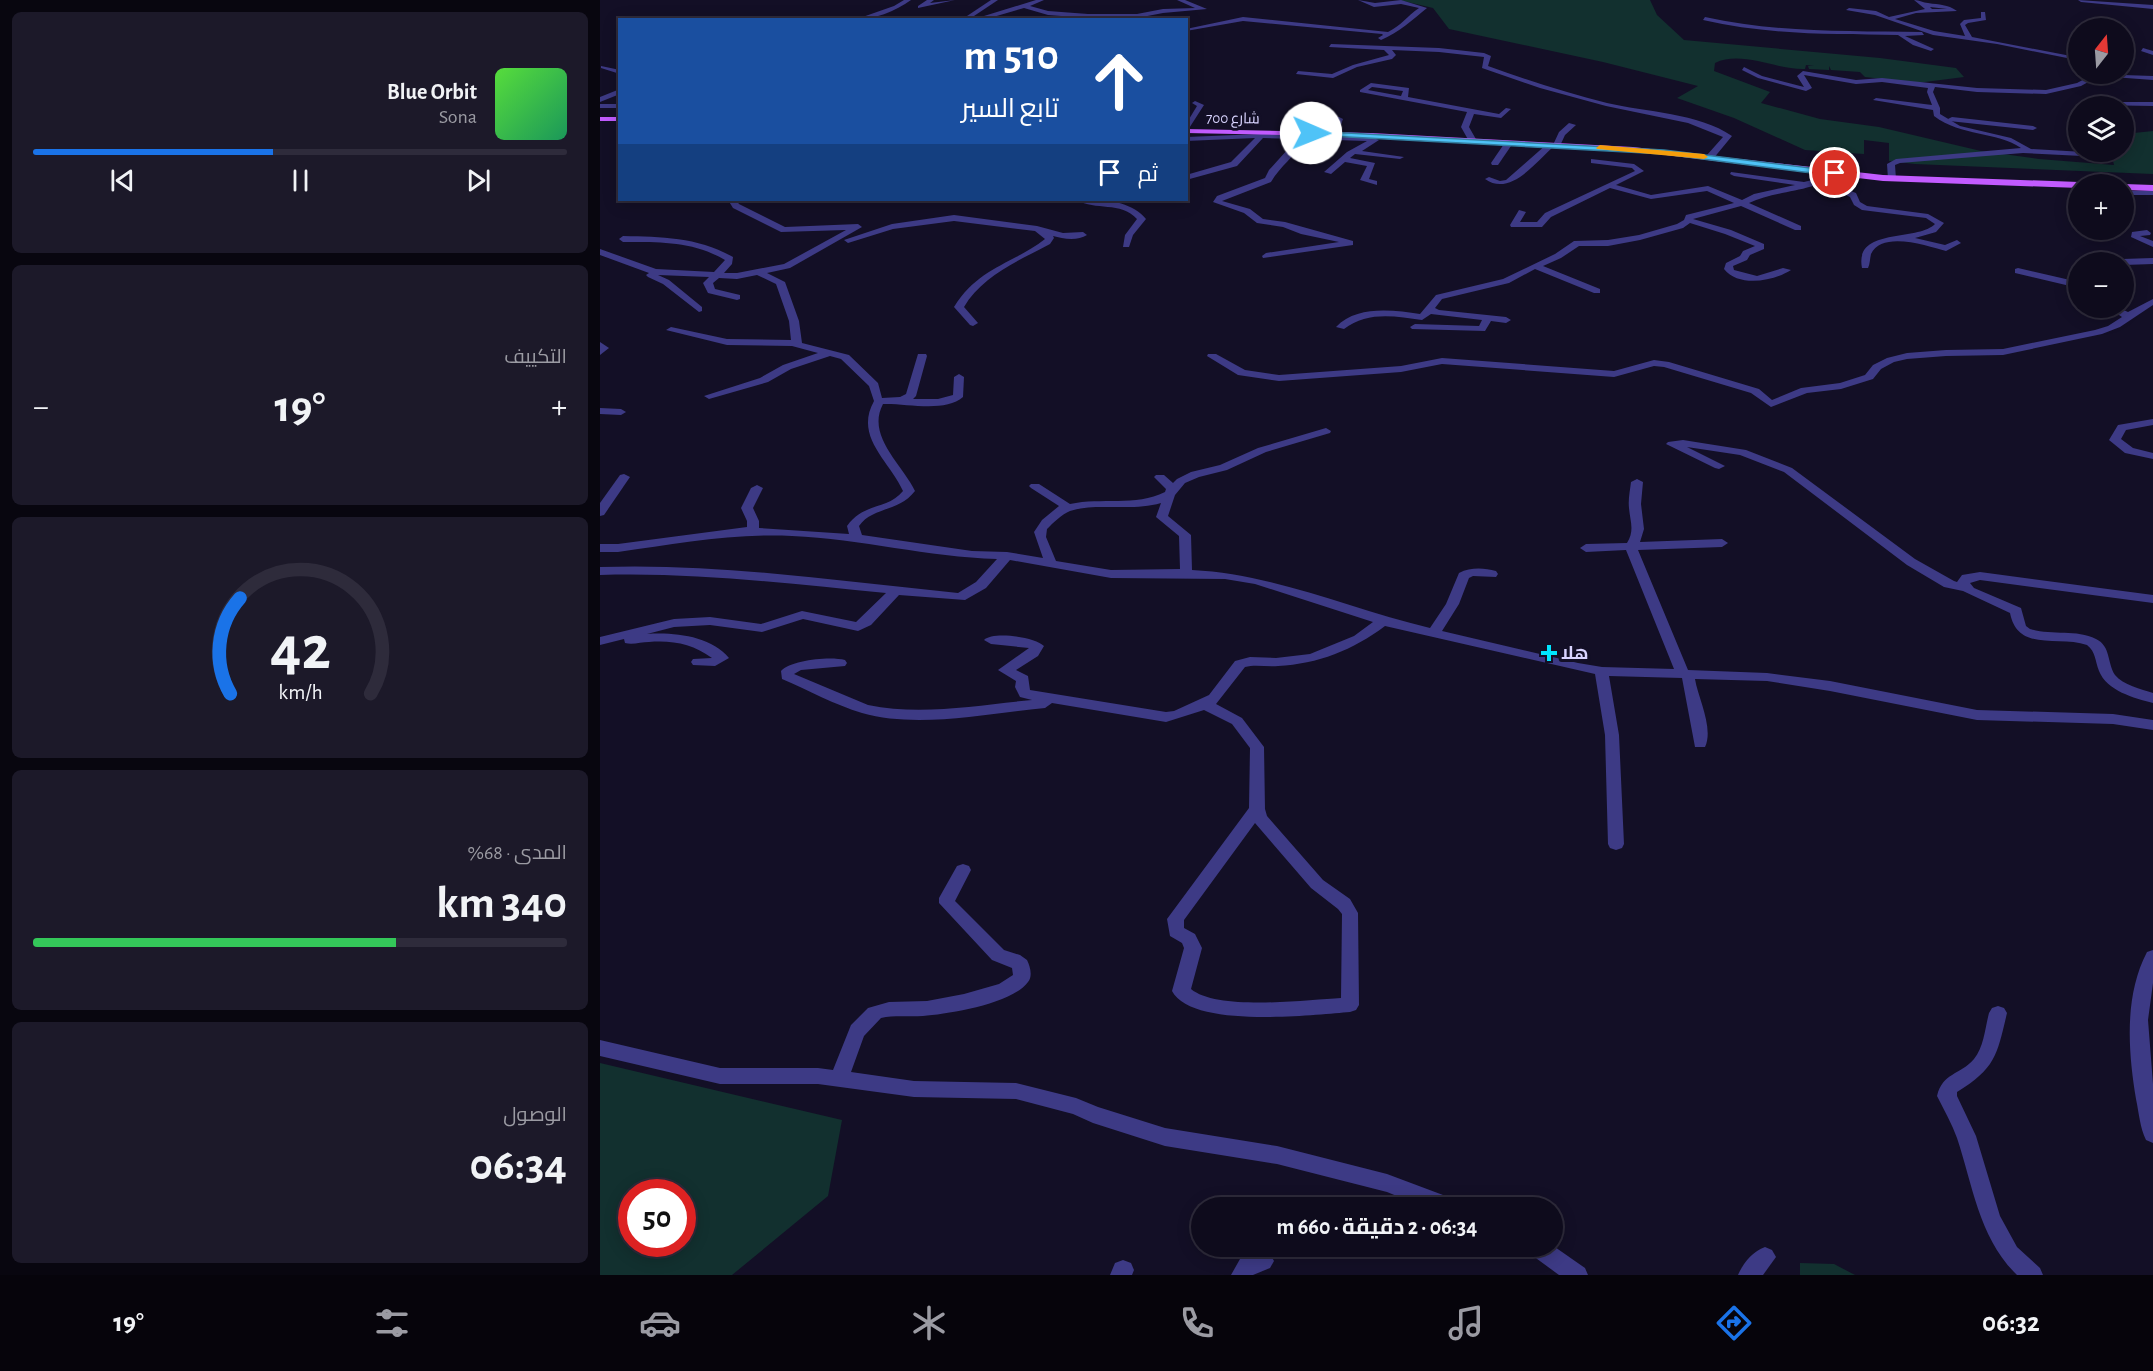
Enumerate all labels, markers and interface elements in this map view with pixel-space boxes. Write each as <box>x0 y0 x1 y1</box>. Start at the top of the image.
north arrow <box>2068 18 2134 84</box>
map controls <box>2068 18 2134 318</box>
text: 510 m <box>964 35 1059 77</box>
icon: ahead <box>1080 42 1158 120</box>
text: Blue Orbit <box>387 81 477 103</box>
text: تابع السير <box>961 95 1059 122</box>
button: layers <box>2068 96 2134 162</box>
position arrow <box>1279 101 1343 165</box>
text: Sona <box>439 107 477 127</box>
street label: شارع 700 <box>1206 110 1260 129</box>
pin <box>1809 147 1860 198</box>
icon: arrive <box>1093 156 1126 189</box>
icon: arrive <box>1818 156 1851 189</box>
text: ثم <box>1138 163 1158 185</box>
icon: previous <box>106 164 139 197</box>
icon: pause <box>284 164 317 197</box>
icon: next <box>462 164 495 197</box>
button: + <box>2068 174 2134 240</box>
button: − <box>2068 252 2134 318</box>
text: التكييف <box>504 347 567 367</box>
text: 19° <box>274 385 326 430</box>
text: − <box>33 391 49 424</box>
text: + <box>551 391 567 424</box>
text: 42 <box>270 619 330 681</box>
place label: هلا <box>1561 645 1589 663</box>
marker: هلا <box>1542 646 1556 660</box>
text: km/h <box>278 683 322 704</box>
text: المدى · 68% <box>467 843 567 863</box>
text: 340 km <box>436 881 567 926</box>
text: الوصول <box>503 1105 567 1125</box>
text: 06:34 <box>469 1143 567 1188</box>
speed limit sign: 50 <box>618 1179 696 1257</box>
text: 06:34 · 2 دقيقة · 660 m <box>1277 1216 1477 1238</box>
icon: filters <box>371 1302 413 1344</box>
icon: car <box>639 1302 681 1344</box>
icon: climate <box>908 1302 950 1344</box>
icon: phone <box>1176 1302 1218 1344</box>
icon: music <box>1445 1302 1487 1344</box>
icon: directions <box>1713 1302 1755 1344</box>
text: 19° <box>113 1309 144 1336</box>
text: 06:32 <box>1982 1309 2040 1336</box>

